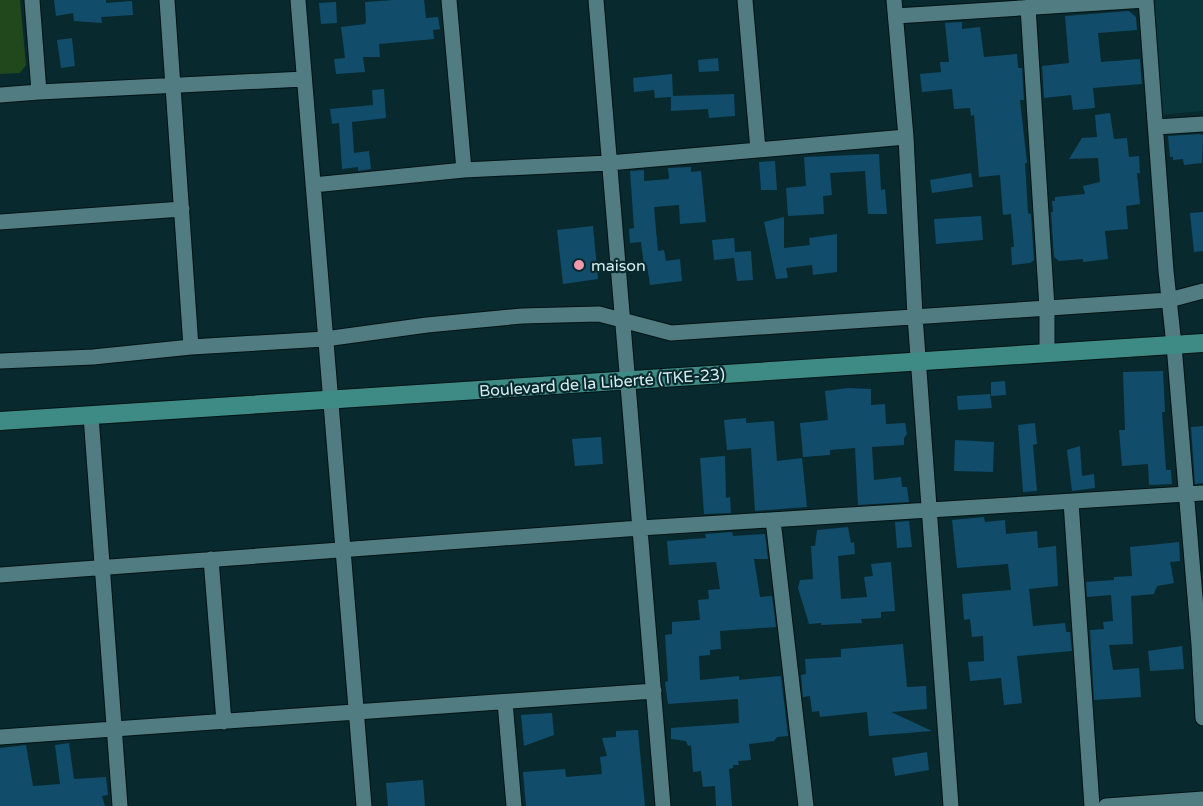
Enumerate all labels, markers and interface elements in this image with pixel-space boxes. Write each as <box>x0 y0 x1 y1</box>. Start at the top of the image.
place label: maison <box>591 256 646 276</box>
marker: maison <box>572 258 586 272</box>
street label: Boulevard de la Liberté (TKE-23) <box>478 364 726 402</box>

